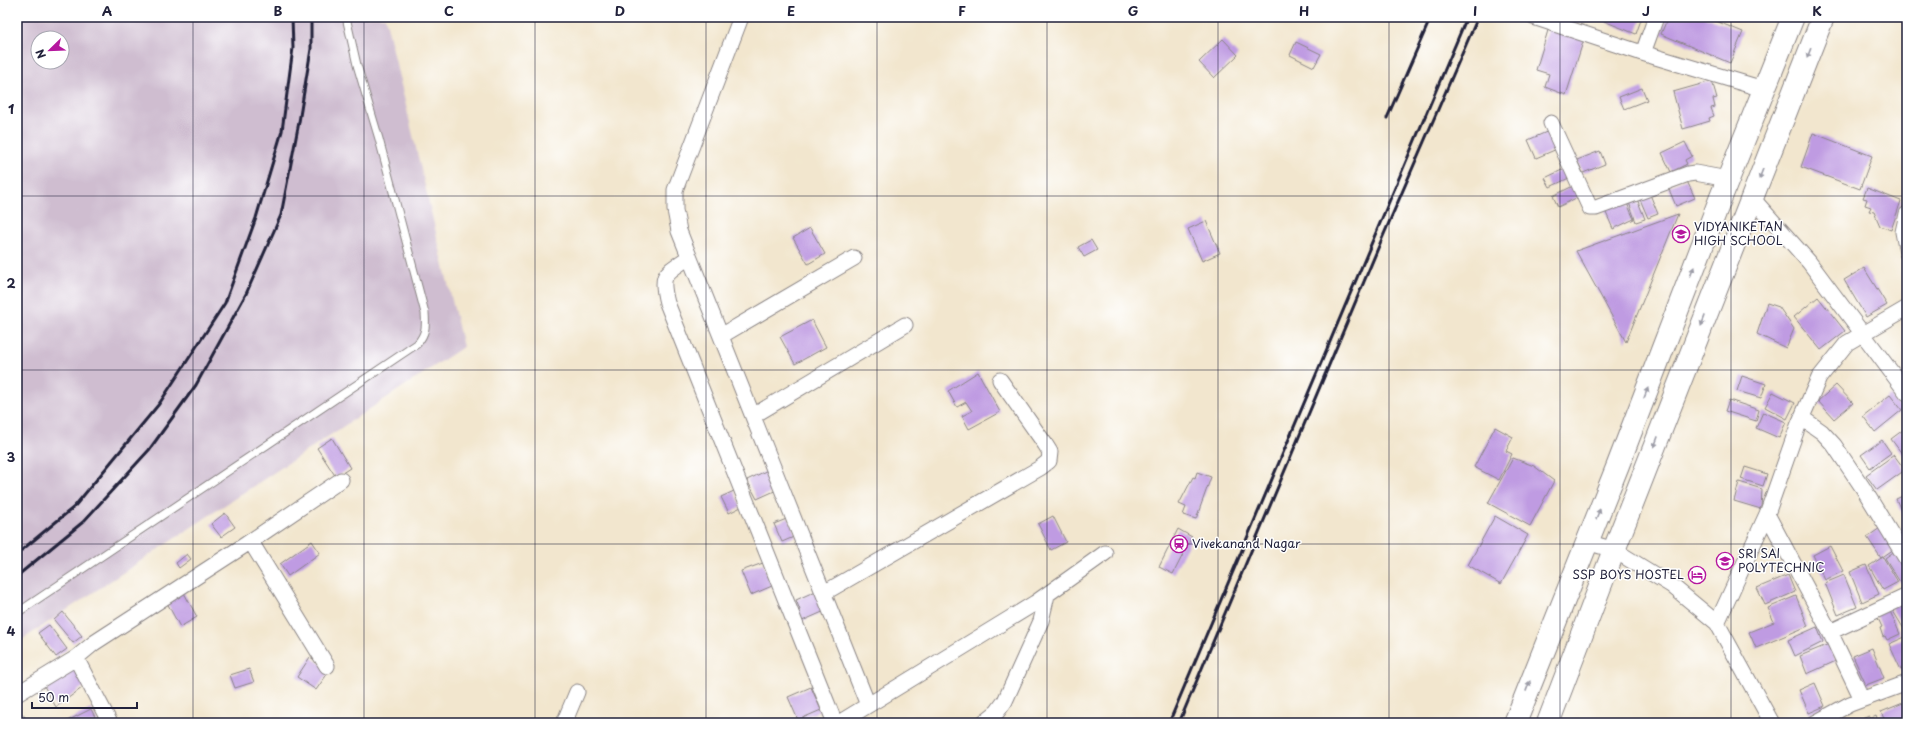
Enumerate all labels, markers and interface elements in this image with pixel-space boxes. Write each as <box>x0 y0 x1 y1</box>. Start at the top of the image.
text: A <box>102 1 112 20</box>
text: B <box>274 1 283 20</box>
text: C <box>444 1 454 20</box>
text: D <box>615 1 625 20</box>
text: E <box>787 1 795 20</box>
text: F <box>958 1 966 20</box>
text: G <box>1128 1 1138 20</box>
text: H <box>1299 1 1309 20</box>
text: I <box>1473 1 1477 20</box>
text: J <box>1642 1 1650 20</box>
text: K <box>1812 1 1822 20</box>
north arrow <box>30 30 70 70</box>
text: N <box>31 47 50 61</box>
one-way arrow <box>1805 48 1811 60</box>
text: 1 <box>8 99 14 118</box>
one-way arrow <box>1758 169 1764 181</box>
place label: VIDYANIKETAN HIGH SCHOOL <box>1694 217 1783 249</box>
school or university icon: VIDYANIKETAN HIGH SCHOOL <box>1671 224 1691 244</box>
one-way arrow <box>1689 265 1695 277</box>
text: 2 <box>6 273 16 292</box>
one-way arrow <box>1700 316 1706 328</box>
one-way arrow <box>1643 387 1649 399</box>
one-way arrow <box>1652 437 1658 449</box>
text: 3 <box>7 447 16 466</box>
one-way arrow <box>1595 509 1601 520</box>
station icon: Vivekanand Nagar <box>1169 534 1189 554</box>
place label: Vivekanand Nagar <box>1192 534 1301 552</box>
place label: SRI SAI POLYTECHNIC <box>1738 544 1825 576</box>
school or university icon: SRI SAI POLYTECHNIC <box>1715 551 1735 571</box>
place label: SSP BOYS HOSTEL <box>1572 565 1684 583</box>
hotel icon: SSP BOYS HOSTEL <box>1687 565 1707 585</box>
text: 4 <box>7 621 16 640</box>
one-way arrow <box>1526 680 1532 692</box>
scale bar <box>32 684 137 710</box>
text: 50 m <box>38 688 69 706</box>

